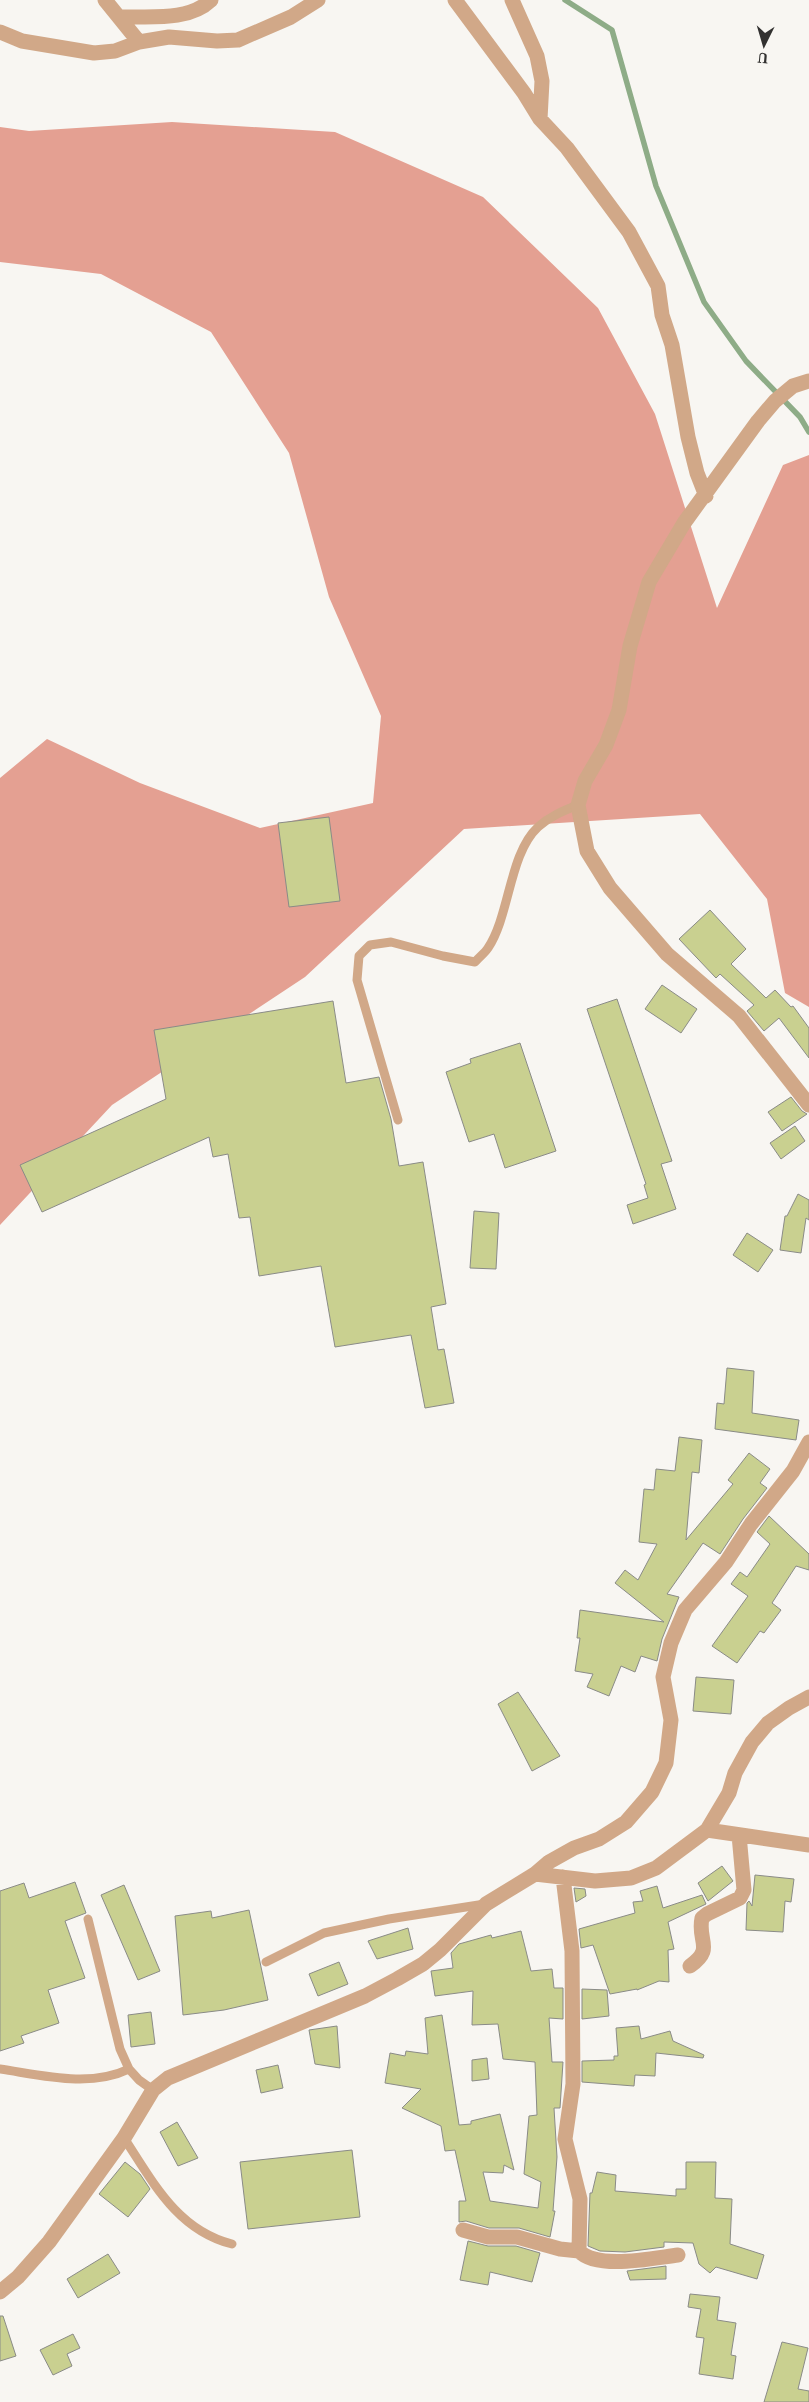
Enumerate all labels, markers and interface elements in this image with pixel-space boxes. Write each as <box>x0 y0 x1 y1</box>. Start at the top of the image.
north arrow <box>739 20 789 70</box>
text: U <box>756 48 769 68</box>

